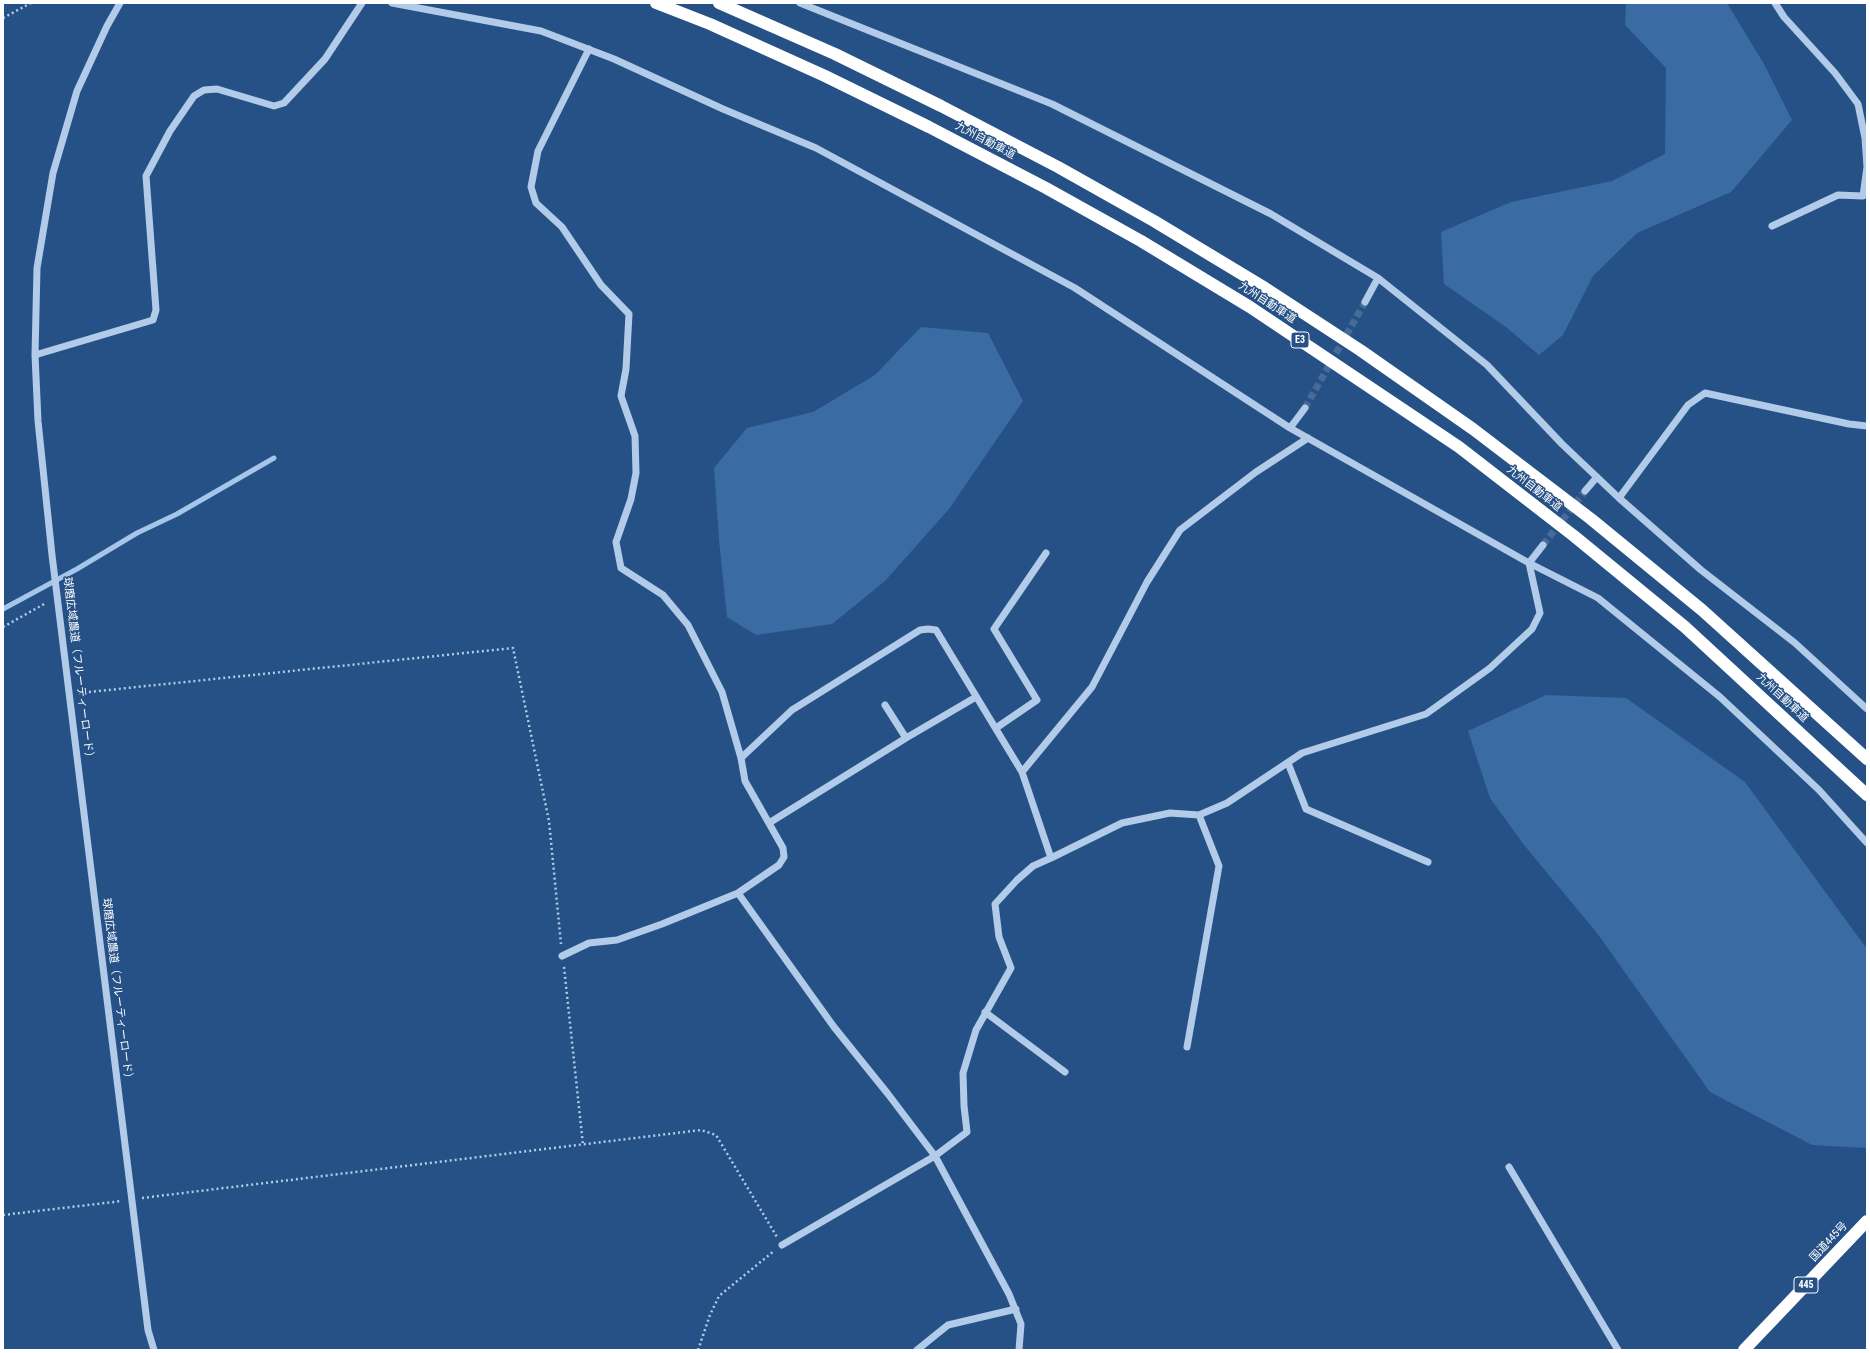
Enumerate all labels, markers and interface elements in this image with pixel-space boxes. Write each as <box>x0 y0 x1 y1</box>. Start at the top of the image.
street label: 九州自動車道 <box>953 120 1017 162</box>
street label: 九州自動車道 <box>1236 279 1298 327</box>
road number: E3 <box>1291 332 1309 348</box>
street label: 九州自動車道 <box>1504 463 1564 515</box>
street label: 球磨広域農道（フルーティーロード） <box>60 576 96 764</box>
street label: 九州自動車道 <box>1753 671 1811 725</box>
street label: 球磨広域農道（フルーティーロード） <box>99 897 135 1085</box>
street label: 国道445号 <box>1807 1219 1851 1265</box>
road number: 445 <box>1794 1277 1818 1293</box>

